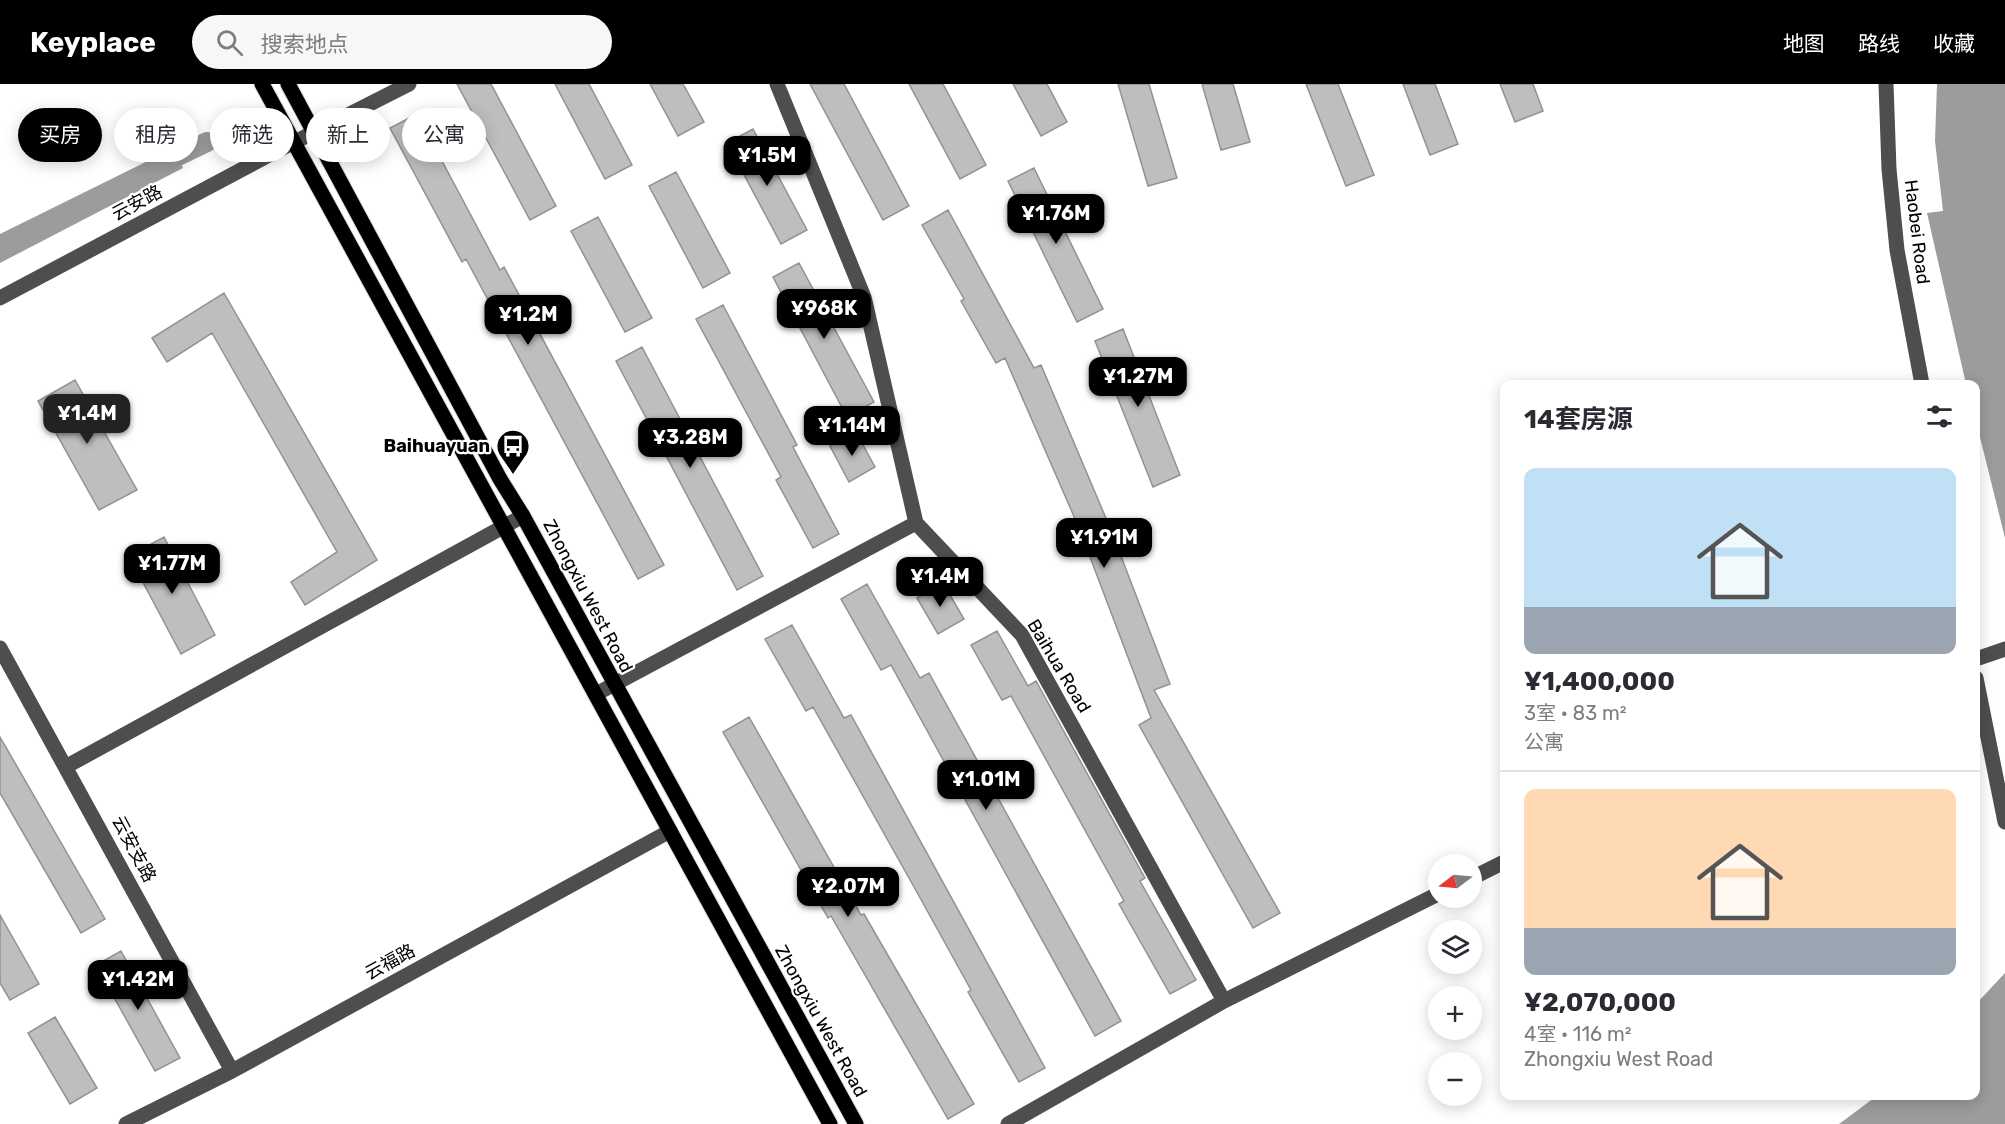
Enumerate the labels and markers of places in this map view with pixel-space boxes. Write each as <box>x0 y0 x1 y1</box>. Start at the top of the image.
pin: ¥1.5M <box>725 136 809 187</box>
pin: ¥1.76M <box>1007 194 1105 245</box>
pin: ¥968K <box>782 289 866 340</box>
pin: ¥1.2M <box>486 295 570 346</box>
pin: ¥1.27M <box>1089 357 1187 408</box>
pin: ¥1.4M <box>45 394 129 445</box>
pin: ¥1.14M <box>803 406 901 457</box>
pin: ¥3.28M <box>641 418 739 469</box>
bus stop icon: Baihuayuan <box>495 428 531 475</box>
place label: Baihuayuan <box>384 435 490 457</box>
pin: ¥1.91M <box>1055 518 1153 569</box>
pin: ¥1.77M <box>123 544 221 595</box>
pin: ¥1.4M <box>898 557 982 608</box>
pin: ¥1.01M <box>937 760 1035 811</box>
pin: ¥2.07M <box>799 867 897 918</box>
pin: ¥1.42M <box>89 960 187 1011</box>

